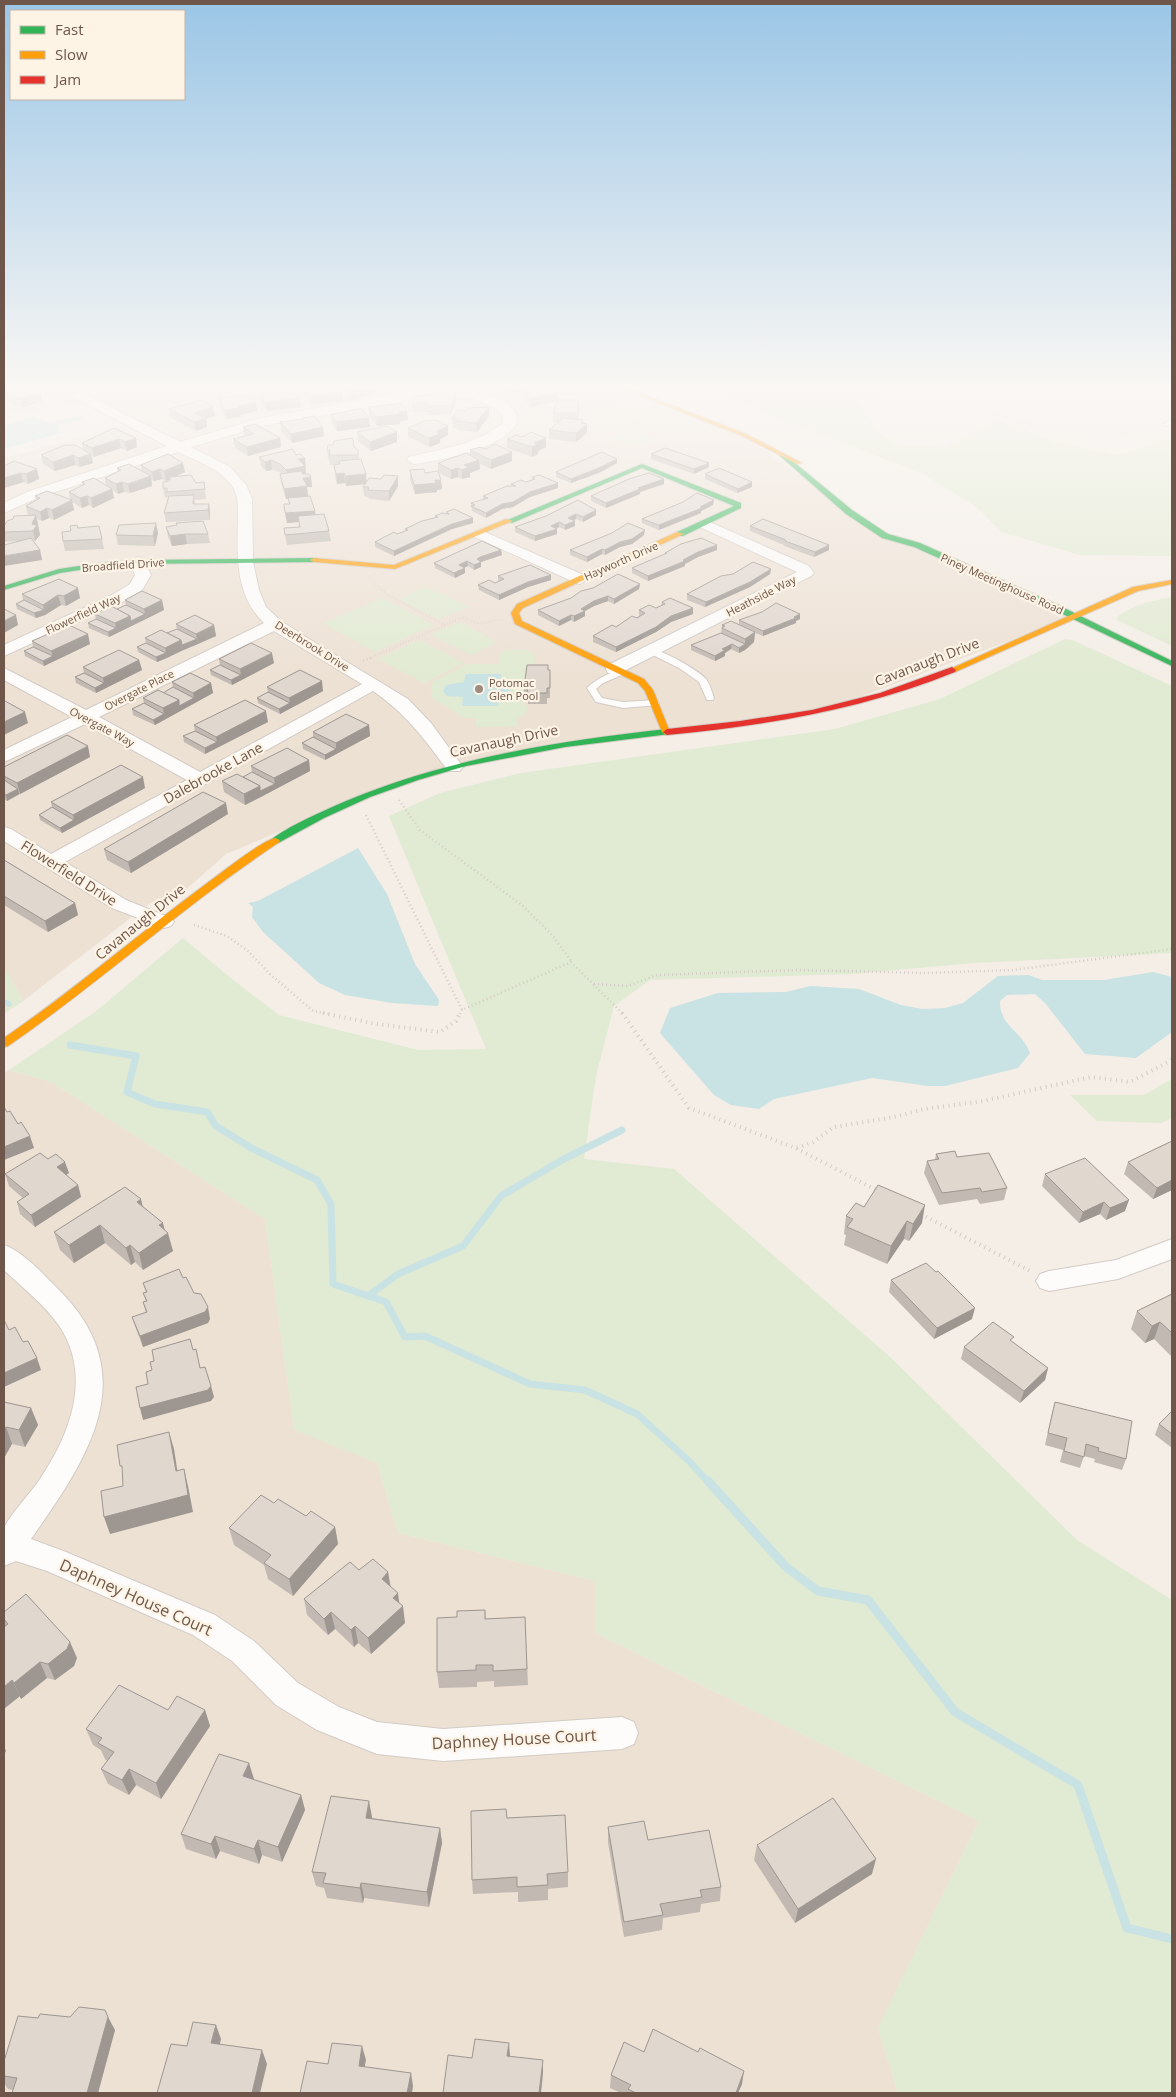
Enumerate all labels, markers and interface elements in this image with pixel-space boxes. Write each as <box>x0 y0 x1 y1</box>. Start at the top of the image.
legend <box>10 10 185 100</box>
text: Fast <box>55 19 84 39</box>
text: Slow <box>55 44 88 64</box>
text: Jam <box>53 69 81 89</box>
street label: Hayworth Drive <box>581 537 660 584</box>
street label: Piney Meetinghouse Road <box>938 550 1066 617</box>
street label: Broadfield Drive <box>81 554 165 575</box>
street label: Heathside Way <box>723 571 799 620</box>
street label: Flowerfield Way <box>43 589 123 637</box>
street label: Deerbrook Drive <box>272 617 352 674</box>
street label: Cavanaugh Drive <box>872 633 982 690</box>
street label: Overgate Place <box>101 665 176 714</box>
place label: Potomac Glen Pool <box>489 675 538 703</box>
marker: Potomac Glen Pool <box>473 683 485 695</box>
street label: Overgate Way <box>67 703 138 750</box>
street label: Cavanaugh Drive <box>448 720 560 761</box>
street label: Dalebrooke Lane <box>160 737 266 808</box>
street label: Flowerfield Drive <box>18 835 121 910</box>
street label: Cavanaugh Drive <box>91 879 189 964</box>
street label: Daphney House Court <box>56 1553 216 1641</box>
street label: Daphney House Court <box>431 1724 597 1754</box>

